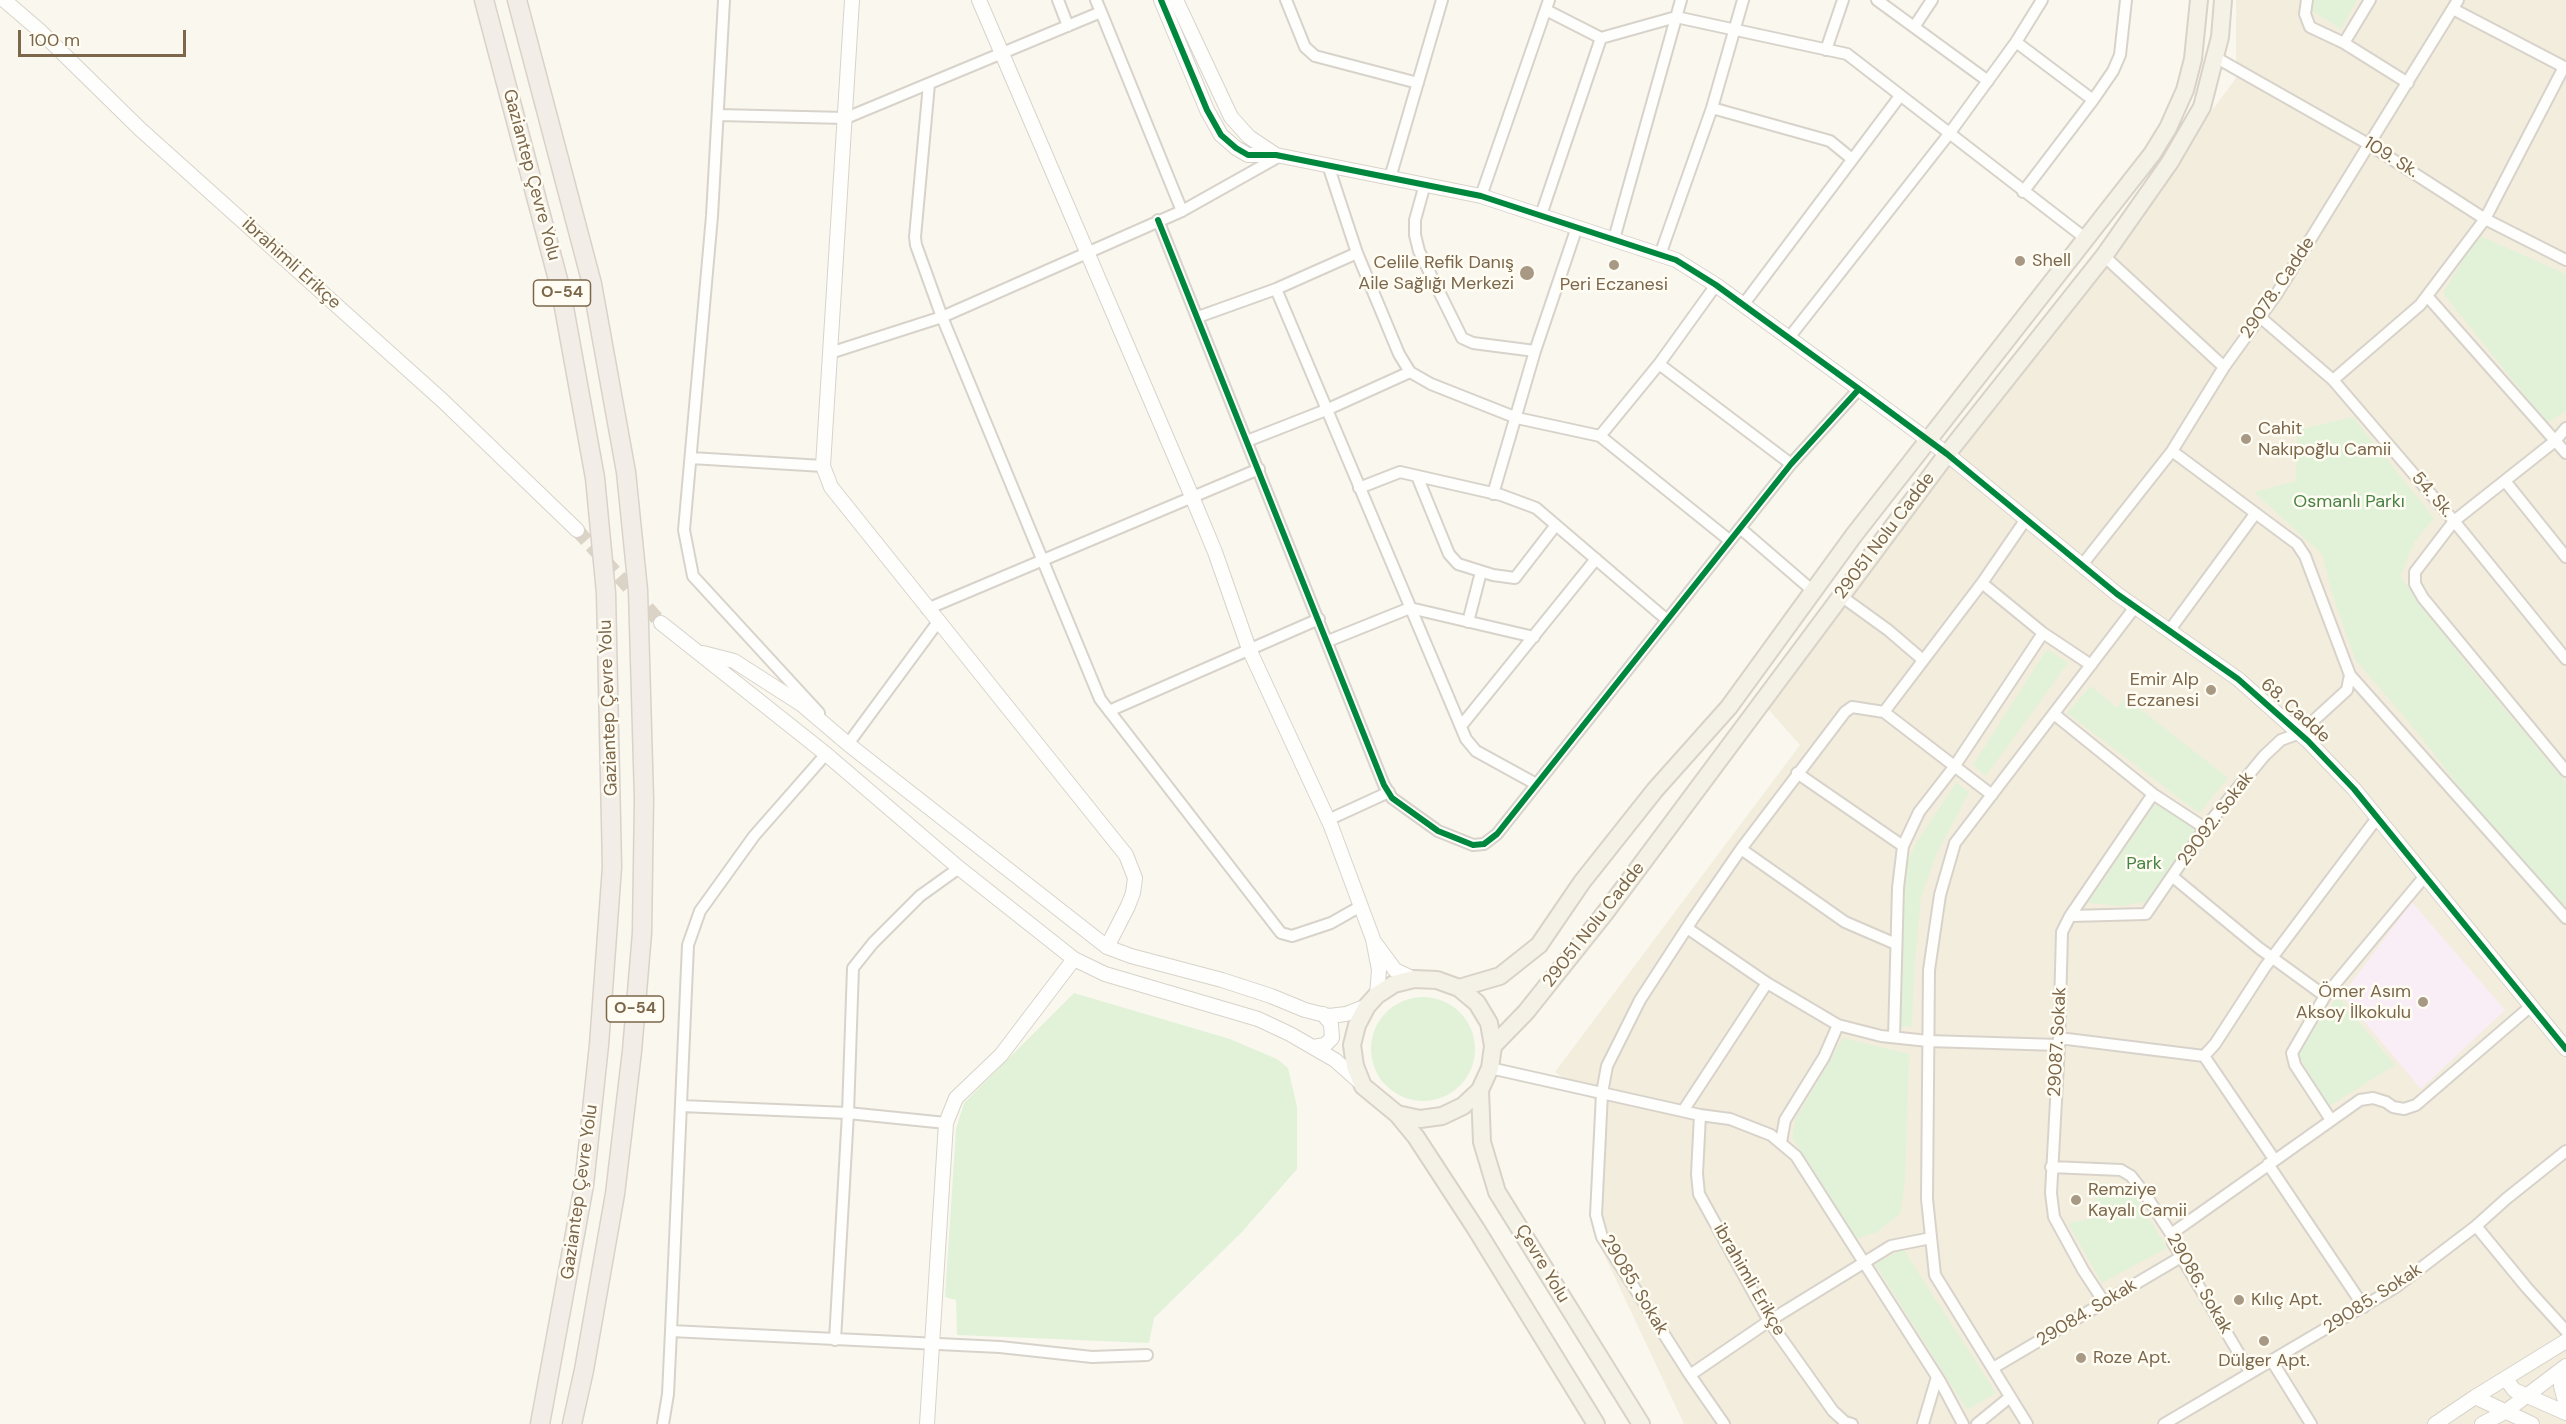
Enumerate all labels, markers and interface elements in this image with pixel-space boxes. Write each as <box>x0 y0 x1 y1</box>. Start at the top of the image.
scale bar <box>21 18 189 56</box>
text: 100 m <box>29 28 80 52</box>
street label: Gaziantep Çevre Yolu <box>498 87 564 263</box>
street label: 109. Sk. <box>2360 133 2422 183</box>
street label: ibrahimli Erikçe <box>237 214 345 314</box>
street label: 29078. Cadde <box>2236 233 2320 343</box>
place label: Shell <box>2032 250 2071 272</box>
place label: Celile Refik Danış Aile Sağlığı Merkezi <box>1358 252 1514 294</box>
marker: Shell <box>2013 254 2027 268</box>
marker: Peri Eczanesi <box>1607 258 1621 272</box>
marker: Celile Refik Danış Aile Sağlığı Merkezi <box>1518 264 1536 282</box>
place label: Peri Eczanesi <box>1560 274 1668 296</box>
road number: O-54 <box>534 280 590 306</box>
place label: Cahit Nakıpoğlu Camii <box>2258 418 2391 460</box>
marker: Cahit Nakıpoğlu Camii <box>2239 432 2253 446</box>
street label: 29051 Nolu Cadde <box>1830 468 1940 604</box>
street label: 54. Sk. <box>2406 468 2458 522</box>
park label: Osmanlı Parkı <box>2293 491 2405 513</box>
street label: Gaziantep Çevre Yolu <box>595 619 623 797</box>
place label: Emir Alp Eczanesi <box>2127 669 2199 712</box>
street label: 68. Cadde <box>2256 674 2334 748</box>
marker: Emir Alp Eczanesi <box>2204 683 2218 697</box>
street label: 29092. Sokak <box>2174 768 2258 870</box>
park label: Park <box>2126 853 2162 875</box>
street label: 29051 Nolu Cadde <box>1538 858 1650 992</box>
place label: Ömer Asım Aksoy İlkokulu <box>2296 981 2411 1024</box>
street label: 29087. Sokak <box>2044 986 2072 1098</box>
marker: Ömer Asım Aksoy İlkokulu <box>2416 995 2430 1009</box>
road number: O-54 <box>606 996 664 1022</box>
street label: Gaziantep Çevre Yolu <box>557 1103 603 1281</box>
place label: Remziye Kayalı Camii <box>2088 1179 2187 1222</box>
marker: Remziye Kayalı Camii <box>2069 1193 2083 1207</box>
street label: ibrahimli Erikçe <box>1708 1220 1790 1340</box>
street label: Çevre Yolu <box>1510 1221 1574 1307</box>
street label: 29086. Sokak <box>2161 1230 2237 1338</box>
street label: 29085. Sokak <box>1596 1231 1672 1339</box>
street label: 29085. Sokak <box>2320 1259 2426 1339</box>
street label: 29084. Sokak <box>2033 1275 2141 1351</box>
place label: Kılıç Apt. <box>2251 1289 2322 1311</box>
marker: Kılıç Apt. <box>2232 1293 2246 1307</box>
marker: Dülger Apt. <box>2257 1334 2271 1348</box>
place label: Roze Apt. <box>2093 1347 2171 1369</box>
place label: Dülger Apt. <box>2218 1350 2310 1372</box>
marker: Roze Apt. <box>2074 1351 2088 1365</box>

